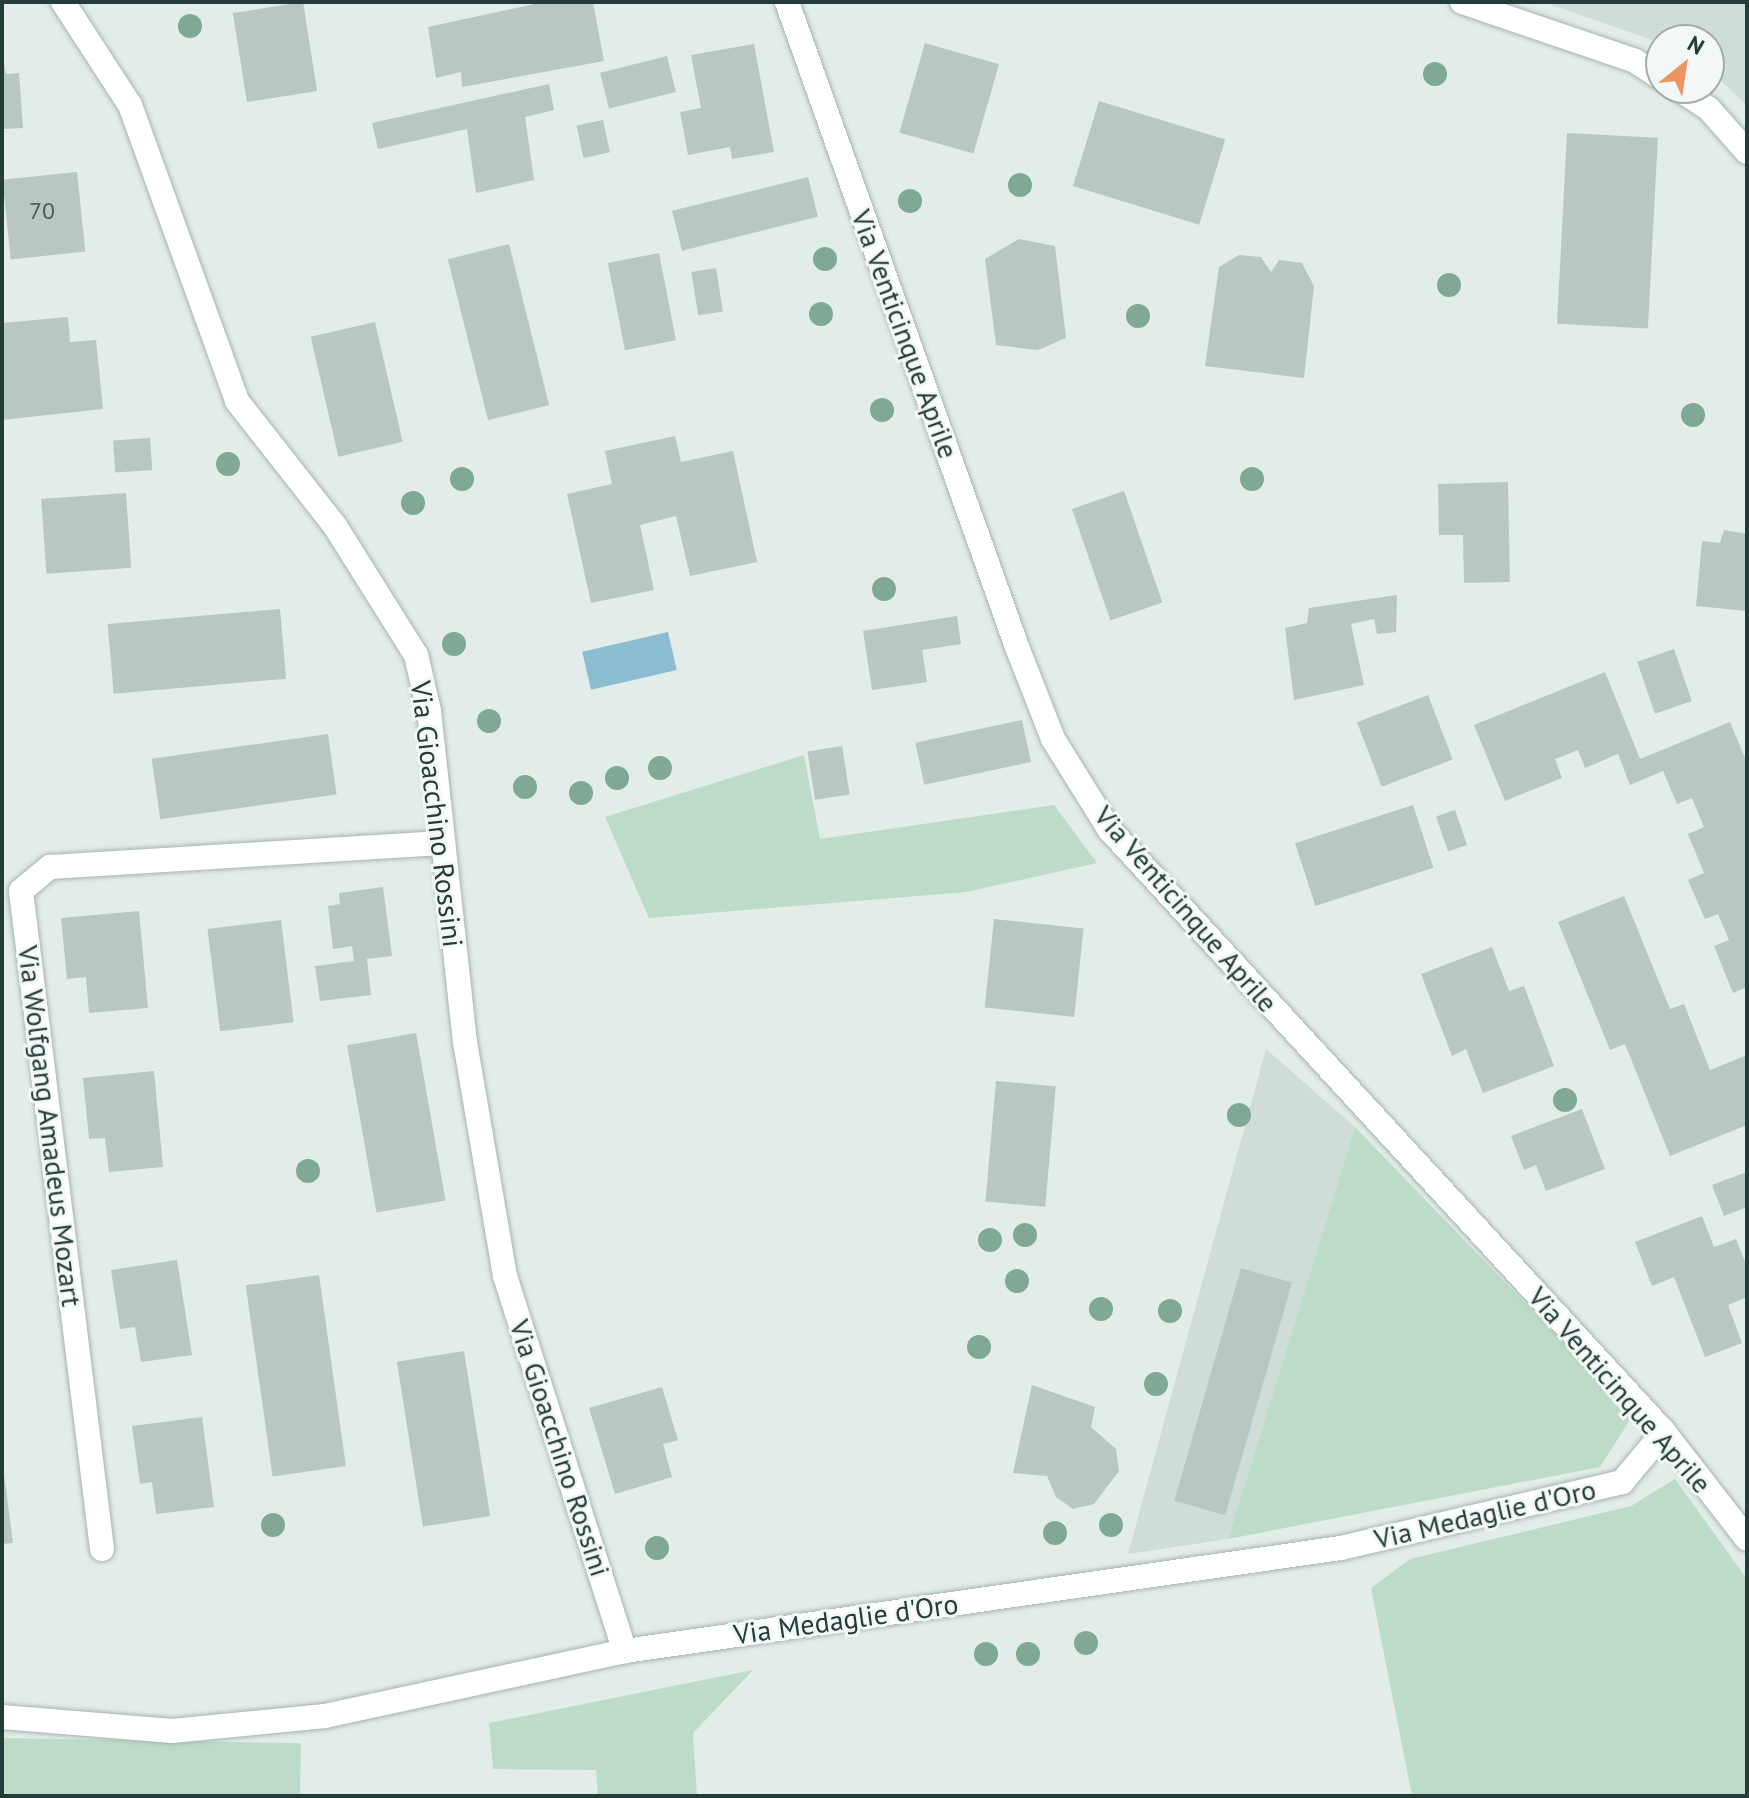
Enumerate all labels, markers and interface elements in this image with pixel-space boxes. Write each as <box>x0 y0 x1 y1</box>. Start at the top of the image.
north arrow <box>1645 24 1725 104</box>
text: N <box>1683 29 1709 61</box>
house number: 70 <box>29 197 55 225</box>
street label: Via Venticinque Aprile <box>844 204 966 464</box>
street label: Via Gioacchino Rossini <box>404 679 470 949</box>
street label: Via Venticinque Aprile <box>1087 798 1285 1020</box>
street label: Via Wolfgang Amadeus Mozart <box>11 943 89 1309</box>
street label: Via Venticinque Aprile <box>1521 1279 1719 1501</box>
street label: Via Gioacchino Rossini <box>503 1315 617 1581</box>
street label: Via Medaglie d'Oro <box>1371 1472 1599 1556</box>
street label: Via Medaglie d'Oro <box>732 1587 960 1651</box>

